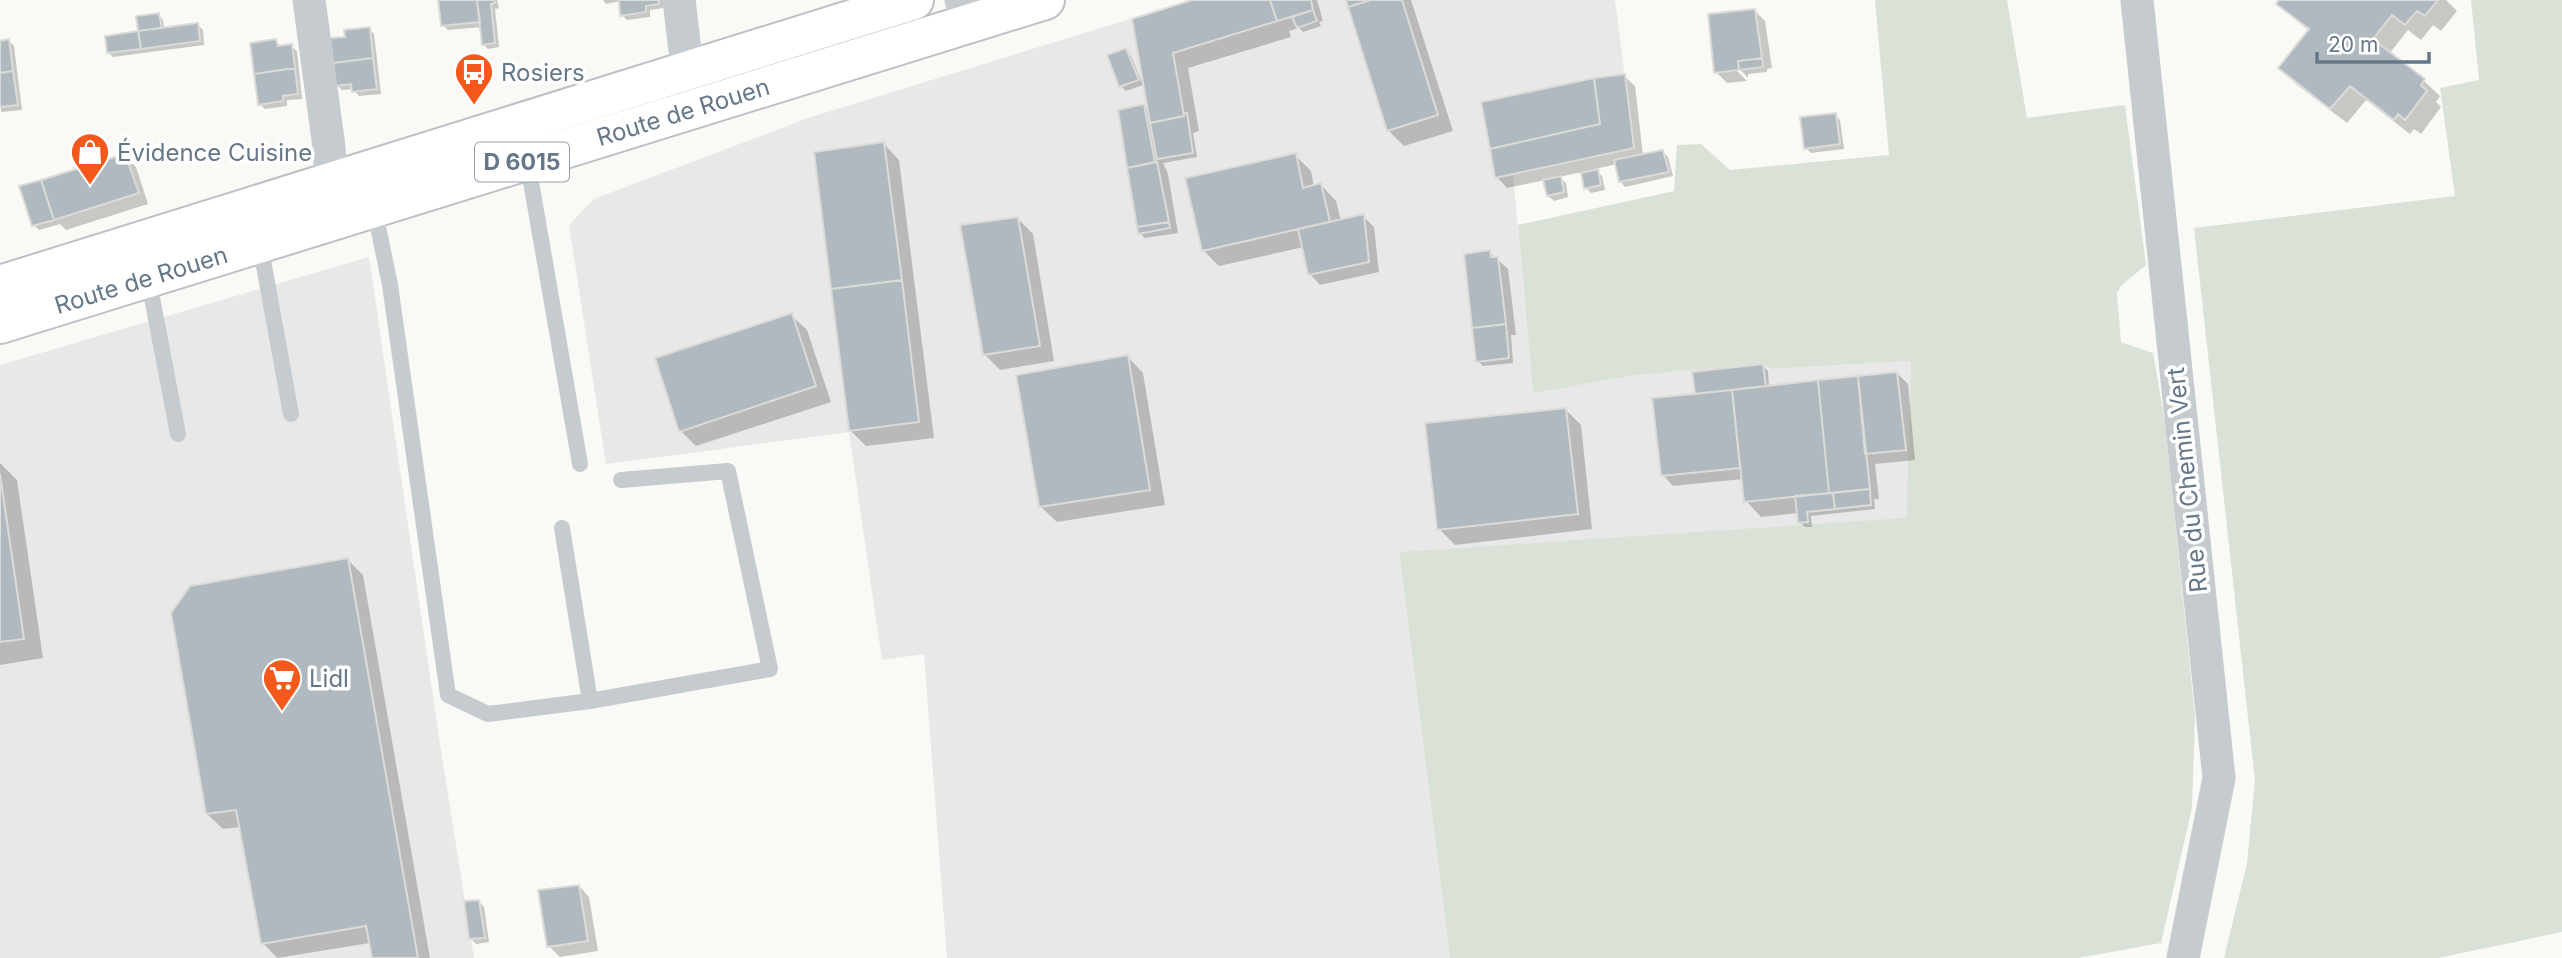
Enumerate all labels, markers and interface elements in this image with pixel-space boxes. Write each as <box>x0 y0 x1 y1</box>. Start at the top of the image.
scale bar <box>2317 21 2429 65</box>
text: 20 m <box>2328 32 2378 57</box>
bus stop icon: Rosiers <box>453 51 495 106</box>
place label: Rosiers <box>501 58 585 87</box>
street label: Route de Rouen <box>593 72 773 152</box>
shop icon: Évidence Cuisine <box>69 131 111 186</box>
place label: Évidence Cuisine <box>117 137 312 167</box>
road number: D 6015 <box>475 142 569 182</box>
street label: Route de Rouen <box>51 240 231 320</box>
street label: Rue du Chemin Vert <box>2161 366 2213 594</box>
supermarket icon: Lidl <box>261 657 303 712</box>
place label: Lidl <box>309 664 349 693</box>

